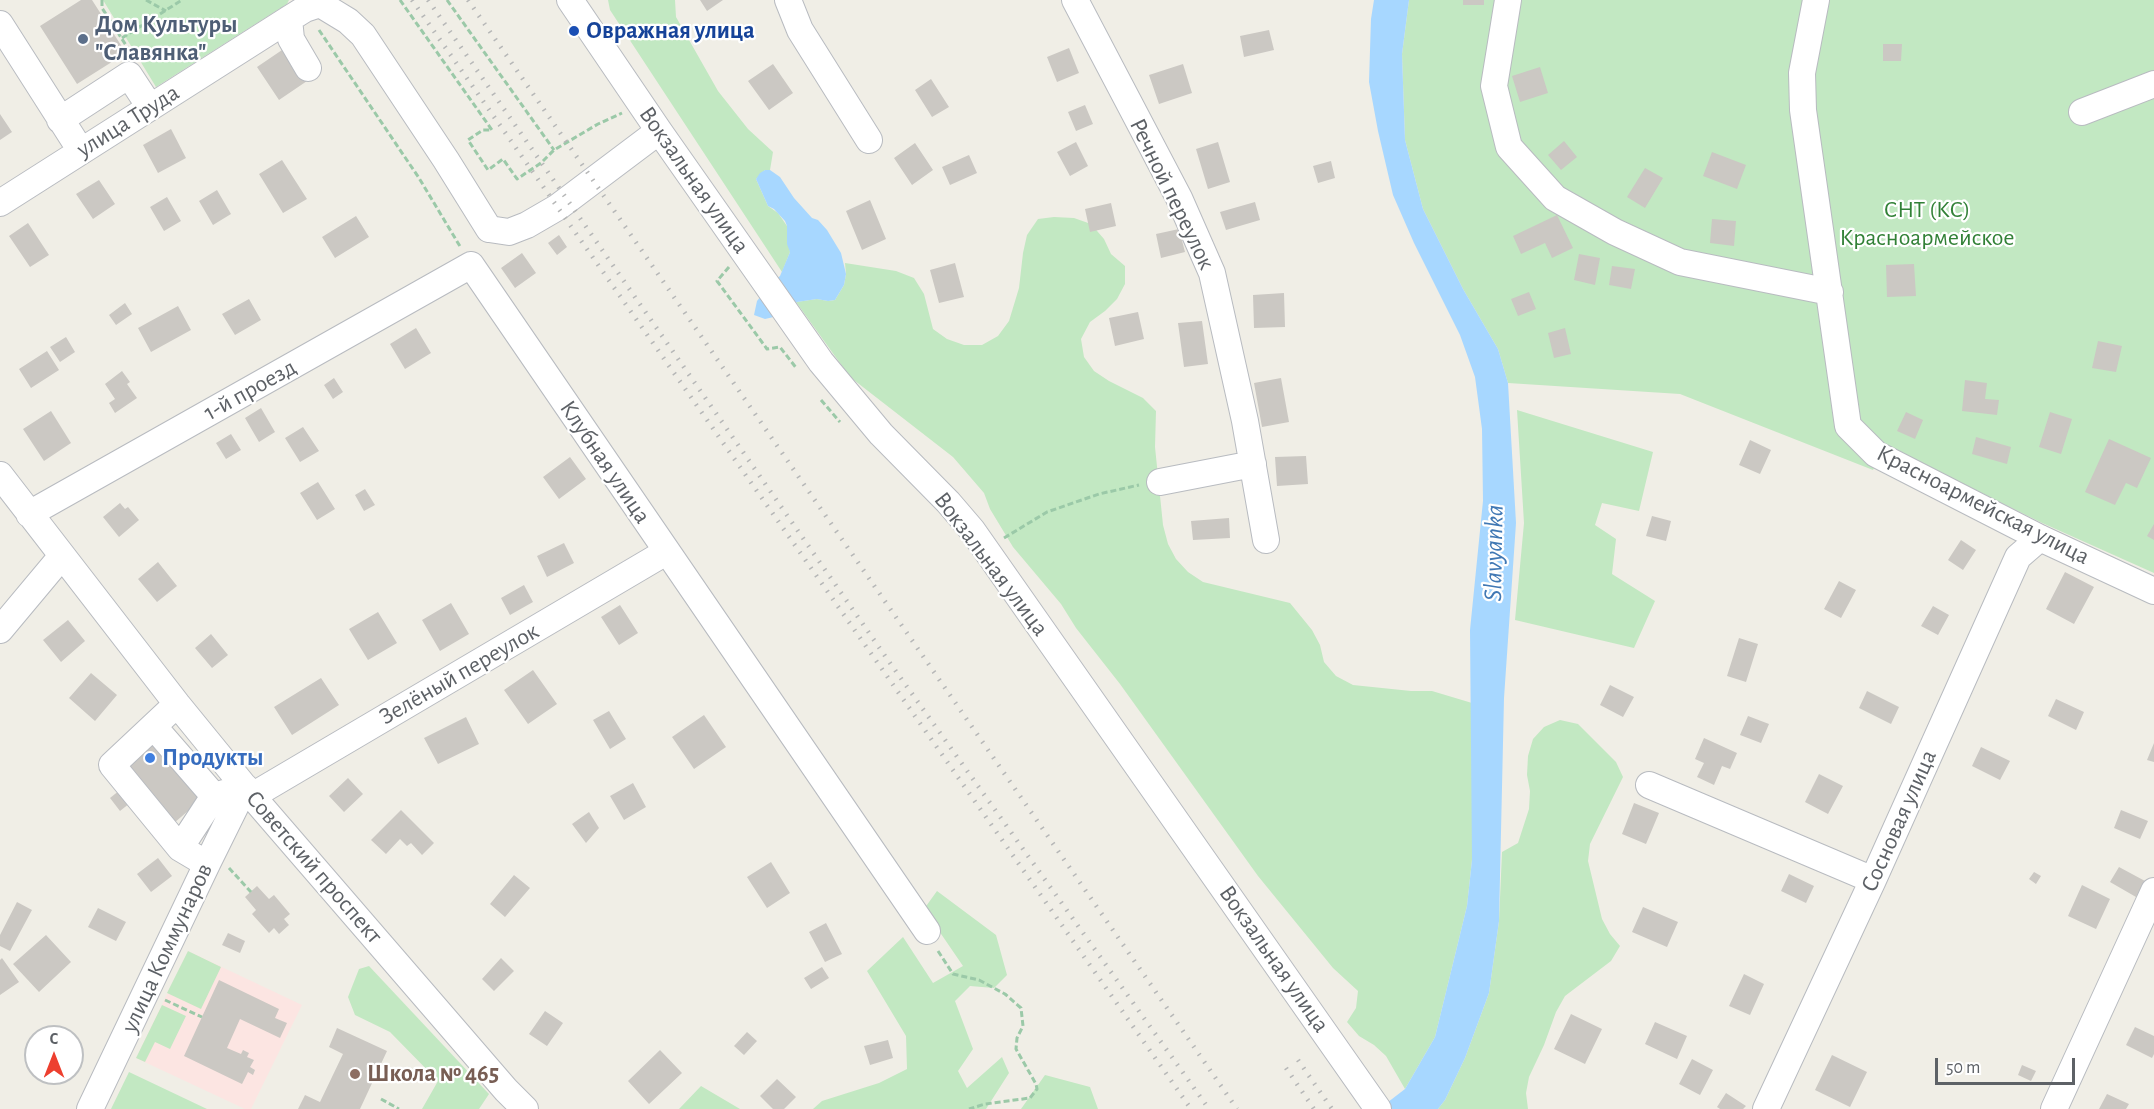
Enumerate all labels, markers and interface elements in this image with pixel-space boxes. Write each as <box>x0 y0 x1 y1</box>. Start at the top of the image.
place label: Дом Культуры "Славянка" <box>95 11 237 67</box>
place label: Овражная улица <box>586 17 755 45</box>
marker: Овражная улица <box>567 24 581 38</box>
marker: Дом Культуры "Славянка" <box>76 32 90 46</box>
street label: улица Труда <box>71 78 185 164</box>
street label: Вокзальная улица <box>633 101 755 259</box>
street label: Речной переулок <box>1123 114 1221 274</box>
park label: СНТ (КС) Красноармейское <box>1840 196 2014 252</box>
street label: 1-й проезд <box>199 353 301 427</box>
street label: Клубная улица <box>553 395 657 529</box>
street label: Красноармейская улица <box>1872 439 2094 571</box>
street label: Вокзальная улица <box>927 486 1055 642</box>
water label: Slavyanka <box>1478 504 1510 602</box>
street label: Зелёный переулок <box>374 617 544 731</box>
place label: Продукты <box>162 744 263 772</box>
street label: Сосновая улица <box>1855 746 1943 896</box>
marker: Продукты <box>143 751 157 765</box>
street label: Советский проспект <box>240 785 388 949</box>
street label: улица Коммунаров <box>115 859 219 1037</box>
street label: Вокзальная улица <box>1213 880 1335 1038</box>
north arrow <box>24 1025 84 1085</box>
text: С <box>50 1031 58 1047</box>
scale bar <box>1938 1046 2078 1084</box>
text: 50 m <box>1946 1059 1980 1077</box>
place label: Школа № 465 <box>367 1060 499 1088</box>
marker: Школа № 465 <box>348 1067 362 1081</box>

